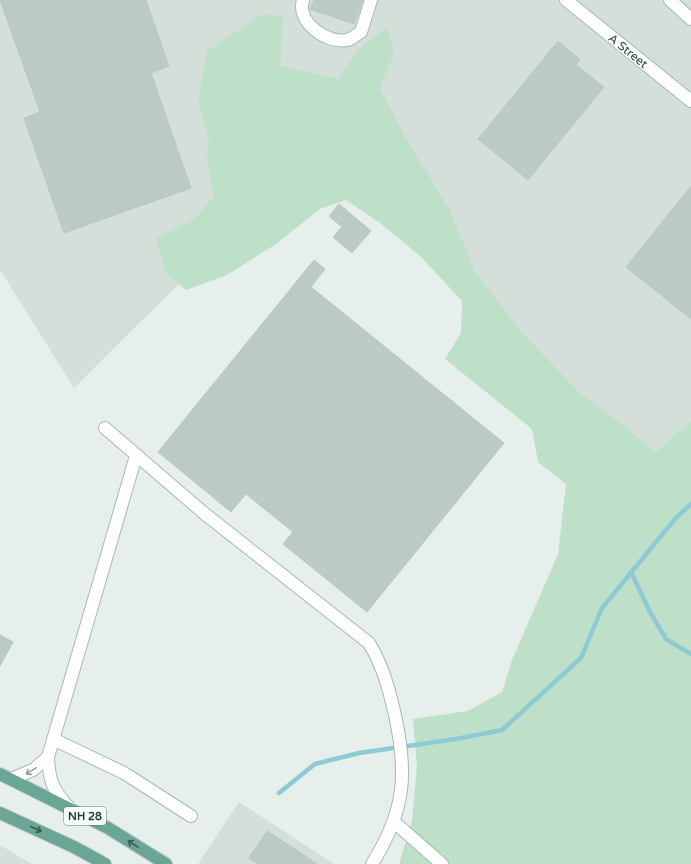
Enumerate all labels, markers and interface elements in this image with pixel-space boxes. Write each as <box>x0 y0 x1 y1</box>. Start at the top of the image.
street label: A Street <box>606 31 651 71</box>
one-way arrow <box>25 767 37 775</box>
road number: NH 28 <box>64 807 106 825</box>
one-way arrow <box>29 826 41 833</box>
one-way arrow <box>127 839 139 847</box>

